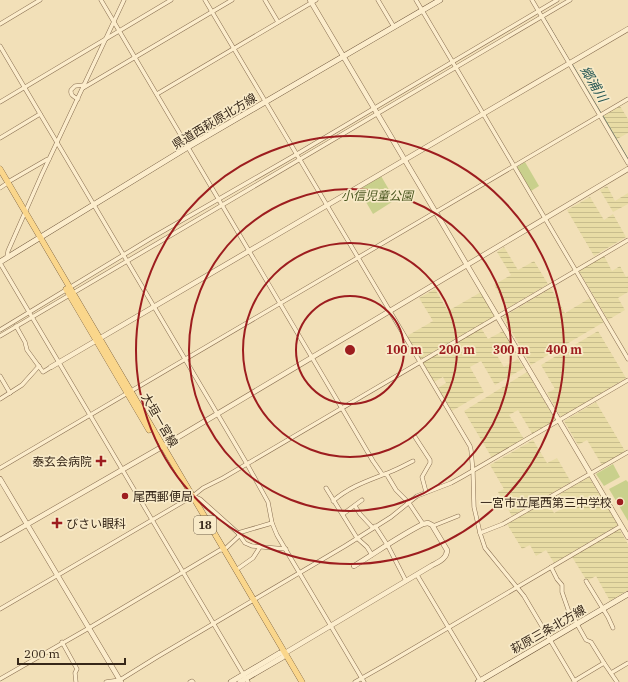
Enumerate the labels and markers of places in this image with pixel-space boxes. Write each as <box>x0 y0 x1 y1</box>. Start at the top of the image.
centre of rings <box>343 343 357 357</box>
place label: 泰玄会病院 <box>32 454 92 469</box>
marker: 泰玄会病院 <box>95 455 107 467</box>
place label: 尾西郵便局 <box>133 489 193 504</box>
marker: 尾西郵便局 <box>120 491 130 501</box>
place label: 一宮市立尾西第三中学校 <box>480 495 612 510</box>
marker: 一宮市立尾西第三中学校 <box>615 497 625 507</box>
place label: びさい眼科 <box>66 516 126 531</box>
marker: びさい眼科 <box>51 517 63 529</box>

